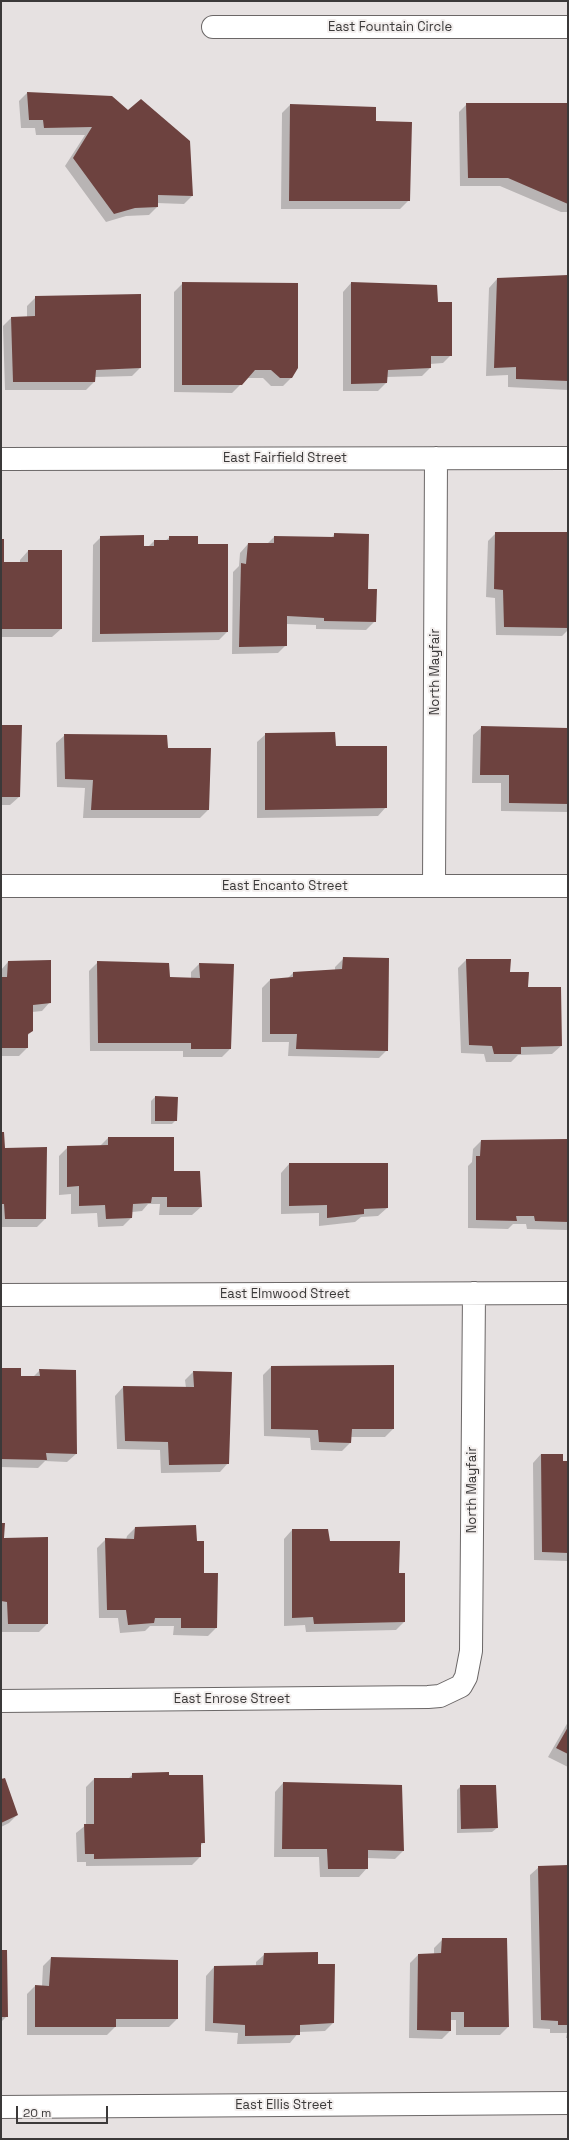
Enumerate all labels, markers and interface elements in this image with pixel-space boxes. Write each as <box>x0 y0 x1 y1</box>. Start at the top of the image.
street label: East Fountain Circle <box>328 19 452 35</box>
street label: East Fairfield Street <box>223 450 347 466</box>
street label: North Mayfair <box>427 629 443 715</box>
street label: East Encanto Street <box>222 878 348 894</box>
street label: East Elmwood Street <box>220 1286 350 1302</box>
street label: North Mayfair <box>464 1447 480 1533</box>
street label: East Enrose Street <box>174 1691 290 1707</box>
street label: East Ellis Street <box>235 2097 333 2113</box>
scale bar <box>18 2098 110 2124</box>
text: 20 m <box>23 2105 51 2121</box>

